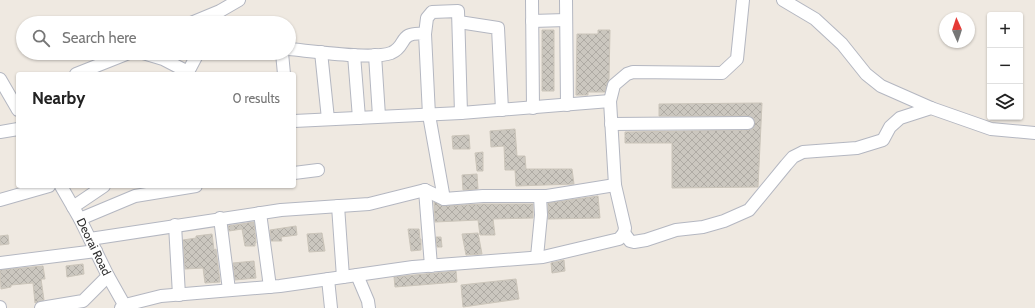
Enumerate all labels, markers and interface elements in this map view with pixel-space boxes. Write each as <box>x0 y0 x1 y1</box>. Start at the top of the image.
north arrow <box>939 12 975 48</box>
map controls <box>987 12 1023 120</box>
button: + <box>987 12 1023 48</box>
search box <box>16 16 296 60</box>
icon: search <box>30 27 52 49</box>
text: Search here <box>62 29 137 47</box>
button: − <box>987 48 1023 84</box>
button: layers <box>987 84 1023 120</box>
text: Nearby <box>32 88 85 108</box>
text: 0 results <box>232 90 280 106</box>
street label: Deorai Road <box>74 215 115 278</box>

